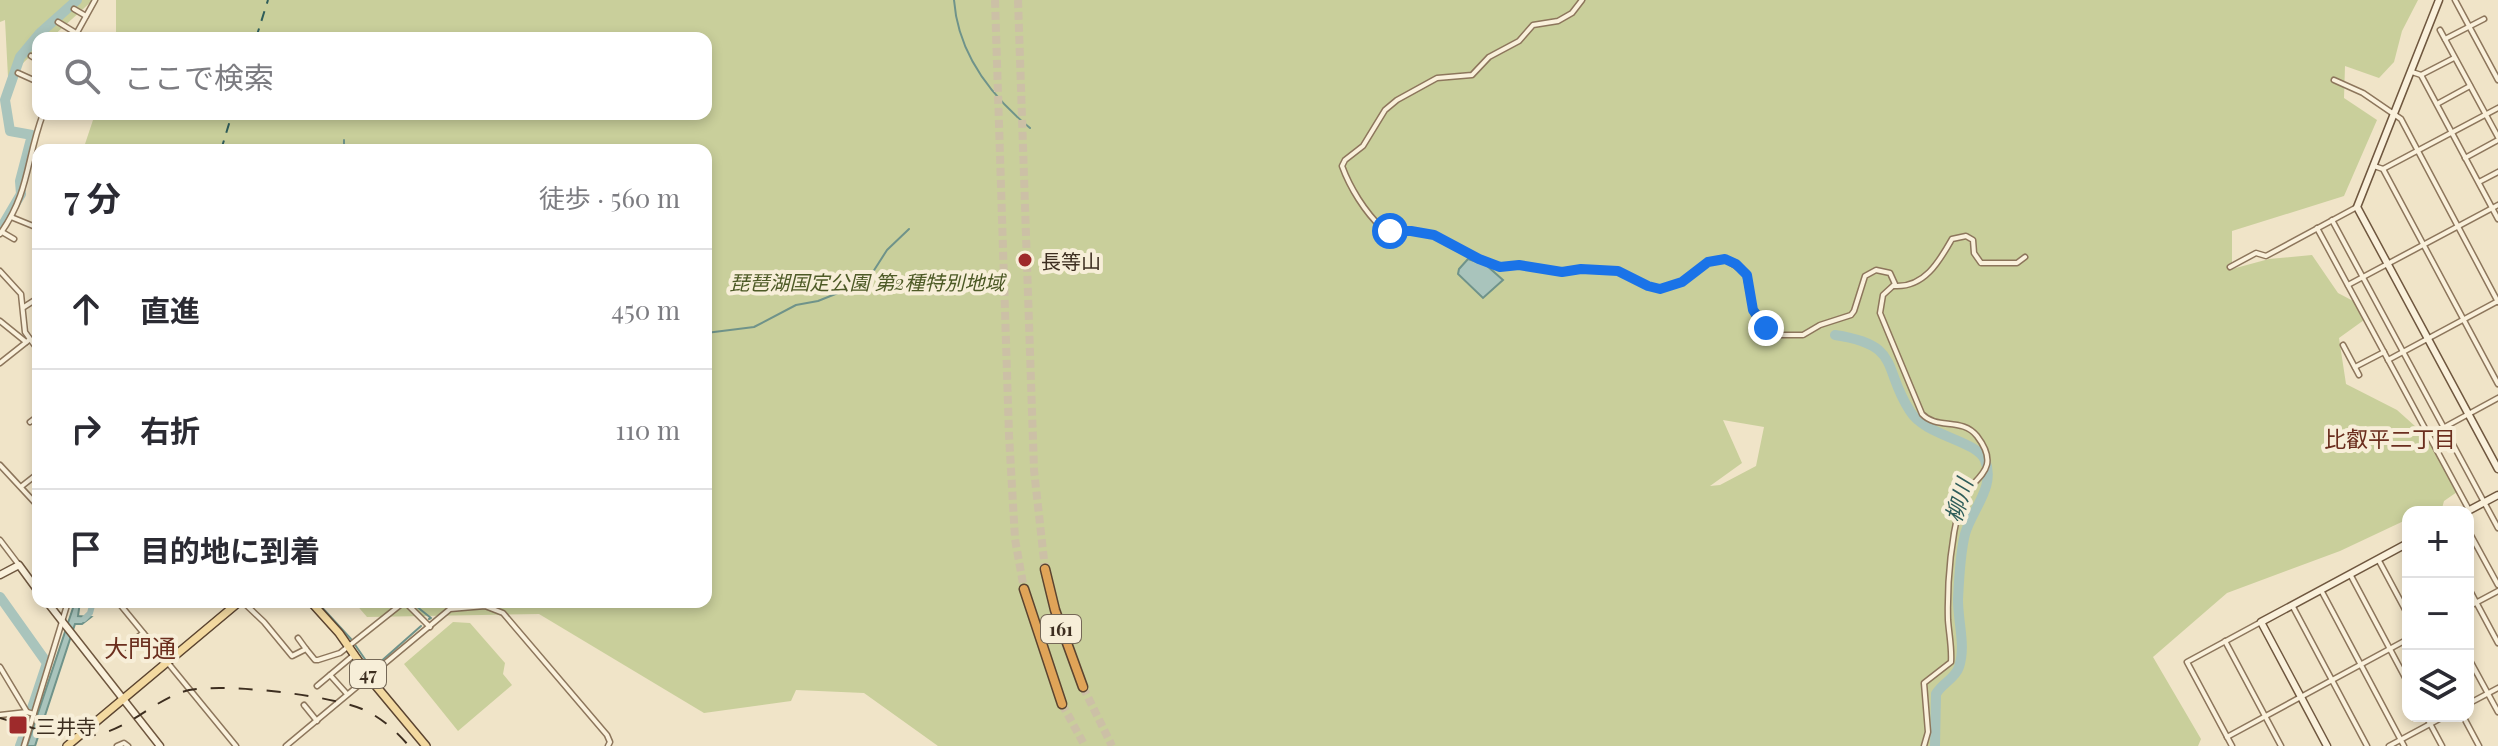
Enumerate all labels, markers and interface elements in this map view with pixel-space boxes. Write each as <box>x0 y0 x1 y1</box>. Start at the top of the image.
search box <box>32 32 712 120</box>
icon: search <box>60 54 104 98</box>
text: ここで検索 <box>124 57 274 97</box>
text: 7 分 <box>64 174 121 220</box>
text: 徒歩 · 560 m <box>539 180 680 215</box>
route start <box>1372 213 1408 249</box>
place label: 長等山 <box>1041 247 1101 274</box>
marker: 長等山 <box>1016 251 1034 269</box>
park label: 琵琶湖国定公園 第2種特別地域 <box>729 268 1008 295</box>
icon: ahead <box>64 287 108 331</box>
text: 直進 <box>140 290 200 330</box>
text: 450 m <box>611 292 680 327</box>
route end <box>1748 310 1784 346</box>
icon: right <box>64 407 108 451</box>
text: 右折 <box>140 410 200 450</box>
text: 110 m <box>616 412 680 447</box>
district label: 比叡平二丁目 <box>2324 423 2456 453</box>
water label: 柳川 <box>1937 473 1979 525</box>
map controls <box>2402 506 2474 722</box>
button: + <box>2402 506 2474 578</box>
icon: arrive <box>64 527 108 571</box>
text: 目的地に到着 <box>140 530 320 570</box>
button: − <box>2402 578 2474 650</box>
road number: 161 <box>1041 615 1081 643</box>
district label: 大門通 <box>104 631 176 663</box>
button: layers <box>2402 650 2474 722</box>
road number: 47 <box>350 660 386 688</box>
place label: 三井寺 <box>36 712 96 739</box>
marker: 三井寺 <box>7 714 29 736</box>

